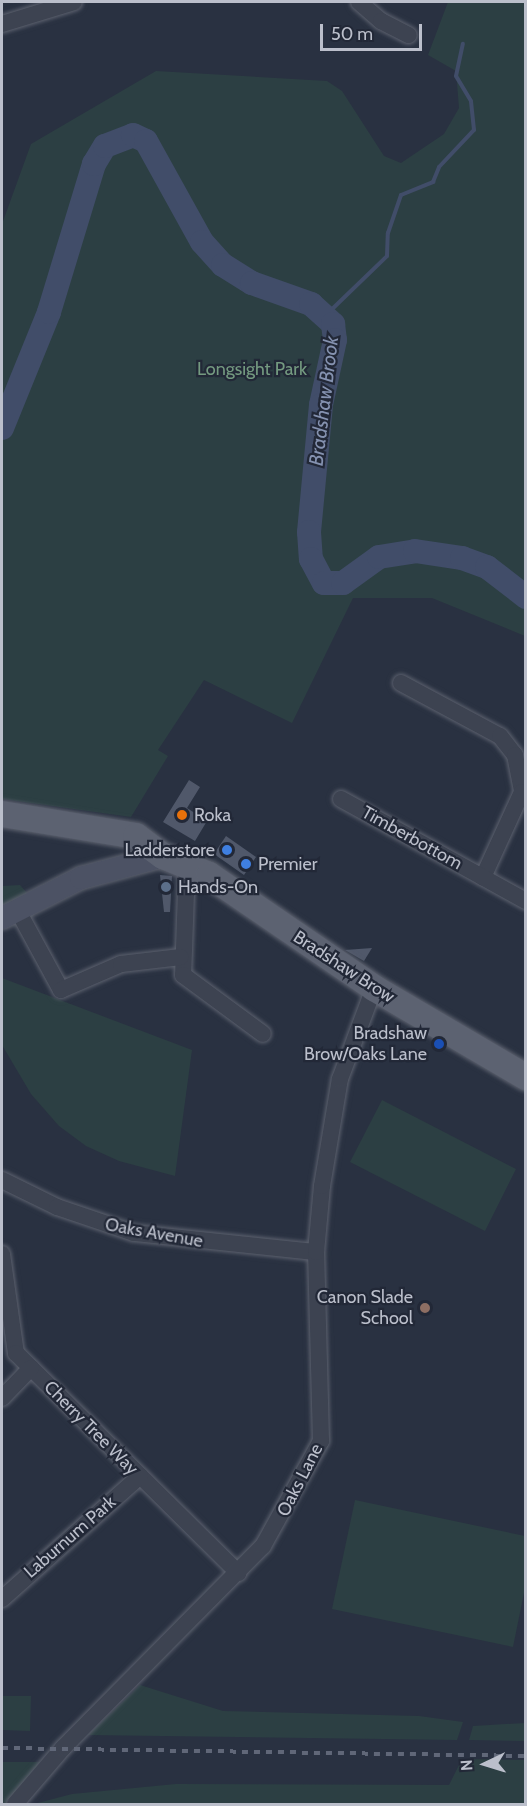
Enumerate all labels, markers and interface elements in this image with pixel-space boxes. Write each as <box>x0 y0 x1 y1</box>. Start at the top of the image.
scale bar <box>323 12 425 50</box>
text: 50 m <box>331 23 373 45</box>
water label: Bradshaw Brook <box>304 335 344 467</box>
park label: Longsight Park <box>197 358 307 380</box>
street label: Timberbottom <box>358 802 466 874</box>
place label: Roka <box>194 804 231 826</box>
marker: Roka <box>175 808 189 822</box>
place label: Ladderstore <box>124 839 215 861</box>
marker: Ladderstore <box>220 843 234 857</box>
place label: Premier <box>258 853 317 875</box>
marker: Premier <box>239 857 253 871</box>
place label: Hands-On <box>178 876 258 898</box>
marker: Hands-On <box>159 880 173 894</box>
street label: Bradshaw Brow <box>289 926 399 1008</box>
place label: Bradshaw Brow/Oaks Lane <box>304 1023 427 1066</box>
marker: Bradshaw Brow/Oaks Lane <box>432 1037 446 1051</box>
street label: Oaks Avenue <box>103 1214 205 1252</box>
place label: Canon Slade School <box>317 1287 413 1330</box>
marker: Canon Slade School <box>418 1301 432 1315</box>
street label: Cherry Tree Way <box>39 1376 143 1480</box>
street label: Oaks Lane <box>272 1440 328 1520</box>
street label: Laburnum Park <box>20 1491 120 1583</box>
north arrow <box>455 1734 515 1794</box>
text: N <box>457 1759 476 1772</box>

